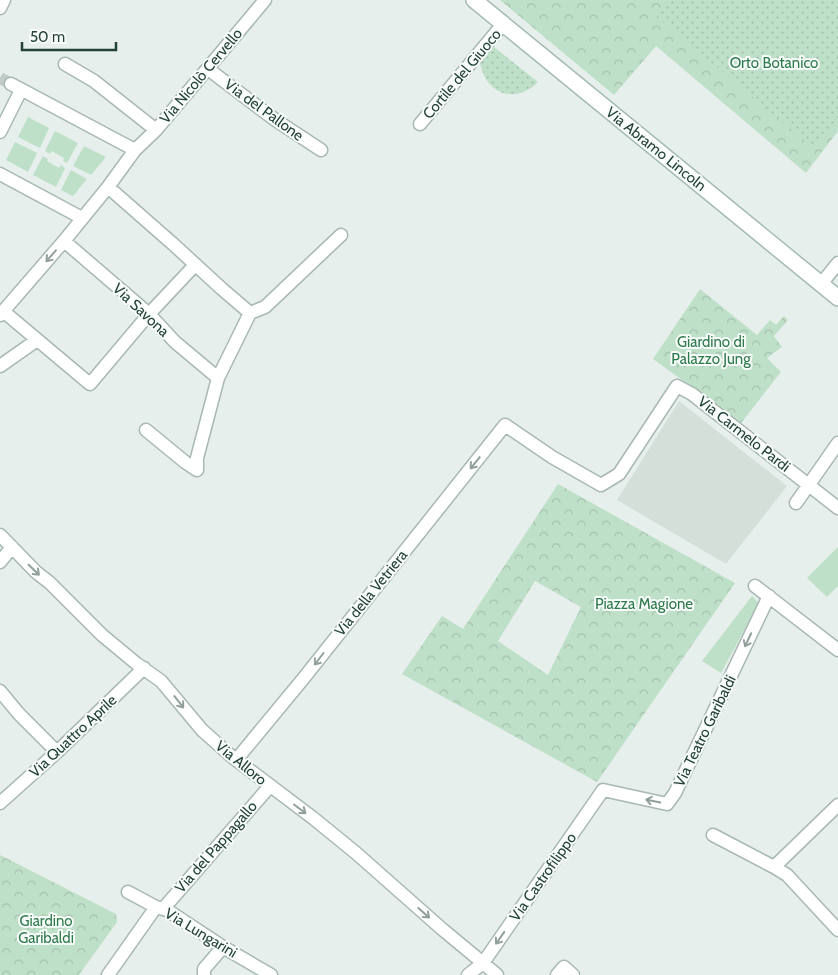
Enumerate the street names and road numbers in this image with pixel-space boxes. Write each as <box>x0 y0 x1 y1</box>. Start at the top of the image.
street label: Via Nicolò Cervello <box>156 25 246 127</box>
street label: Cortile del Giuoco <box>419 25 505 123</box>
street label: Via del Pallone <box>221 75 307 145</box>
street label: Via Abramo Lincoln <box>602 103 710 195</box>
street label: Via Savona <box>109 279 173 341</box>
street label: Via Carmelo Pardi <box>694 392 794 476</box>
street label: Via della Vetriera <box>331 546 412 640</box>
street label: Via Teatro Garibaldi <box>670 672 740 790</box>
street label: Via Quattro Aprile <box>26 691 121 781</box>
street label: Via Alloro <box>212 737 270 789</box>
street label: Via del Pappagallo <box>171 797 261 897</box>
street label: Via Castrofilippo <box>506 829 580 925</box>
street label: Via Lungarini <box>161 904 241 962</box>

